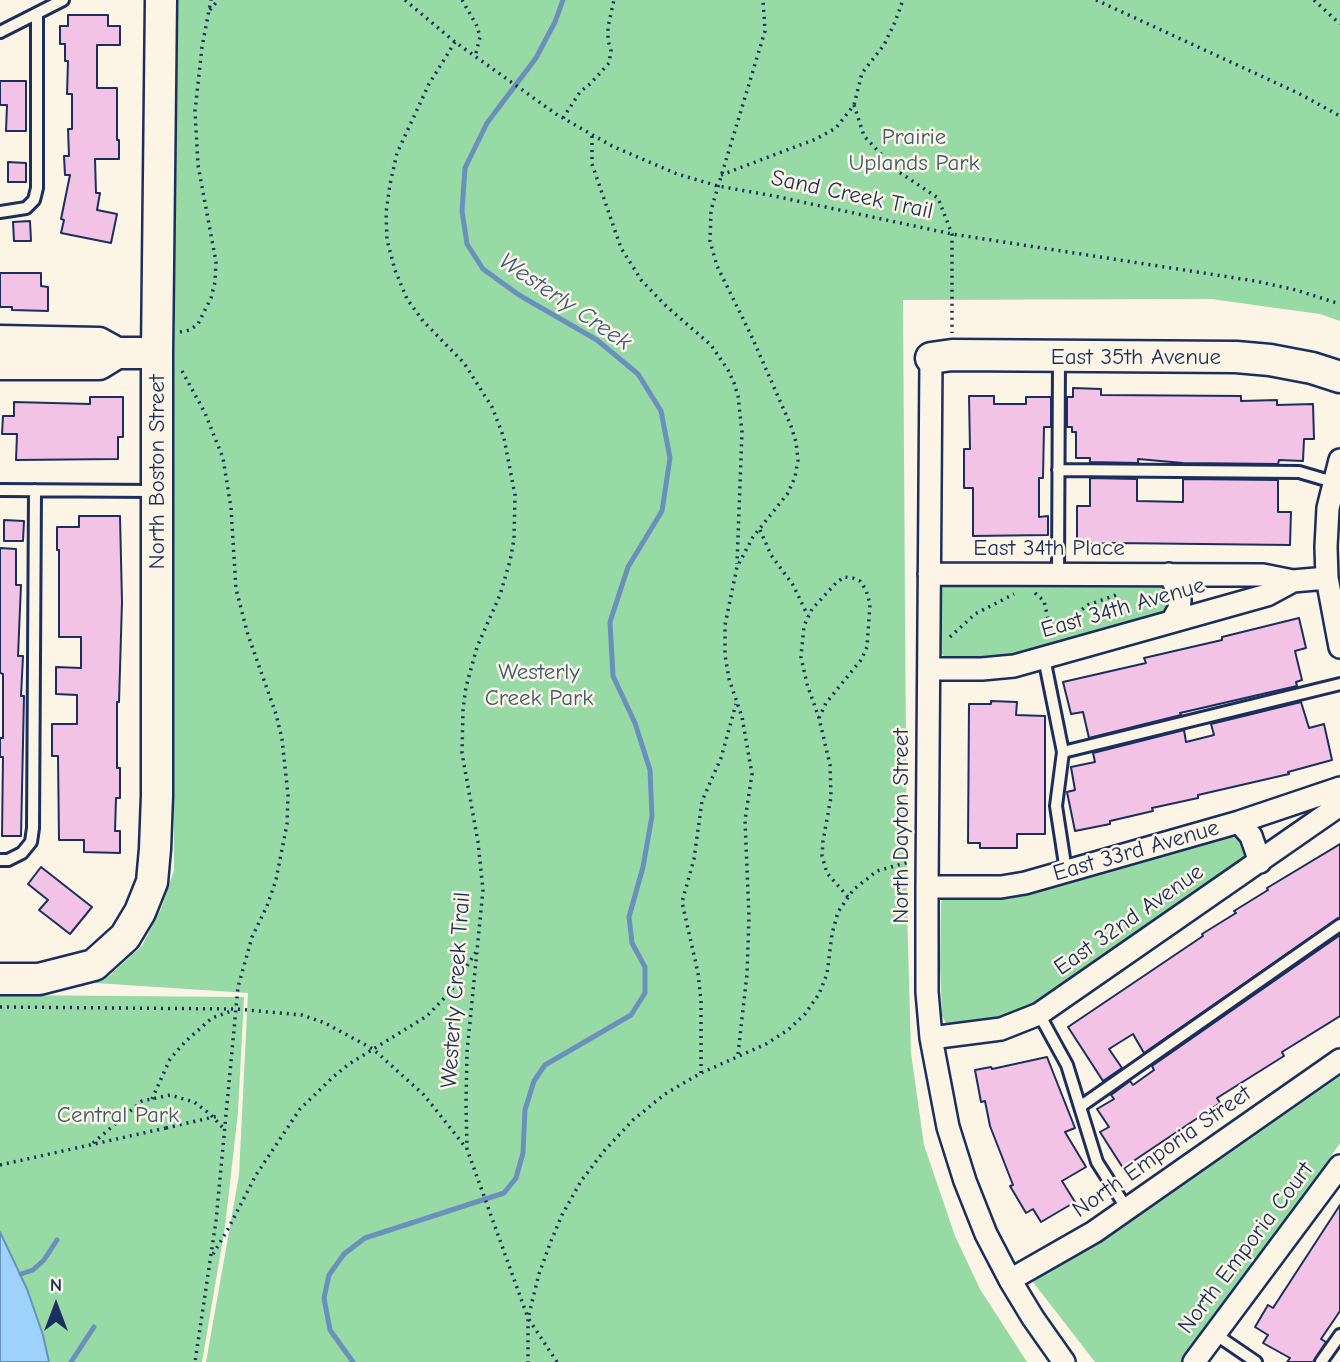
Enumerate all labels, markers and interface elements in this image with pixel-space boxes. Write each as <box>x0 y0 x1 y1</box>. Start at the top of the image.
park label: Prairie Uplands Park <box>848 123 980 177</box>
street label: Sand Creek Trail <box>769 164 935 226</box>
water label: Westerly Creek <box>493 247 637 357</box>
street label: East 35th Avenue <box>1051 343 1221 371</box>
street label: North Boston Street <box>143 375 171 569</box>
street label: East 34th Place <box>973 534 1125 562</box>
street label: East 34th Avenue <box>1038 571 1208 645</box>
park label: Westerly Creek Park <box>485 658 593 712</box>
street label: North Dayton Street <box>887 728 915 924</box>
street label: East 33rd Avenue <box>1050 814 1222 888</box>
street label: East 32nd Avenue <box>1049 858 1209 982</box>
street label: Westerly Creek Trail <box>435 891 477 1089</box>
street label: North Emporia Street <box>1067 1080 1257 1224</box>
park label: Central Park <box>57 1101 179 1129</box>
street label: North Emporia Court <box>1172 1157 1320 1339</box>
north arrow <box>21 1271 91 1341</box>
text: N <box>50 1274 62 1296</box>

